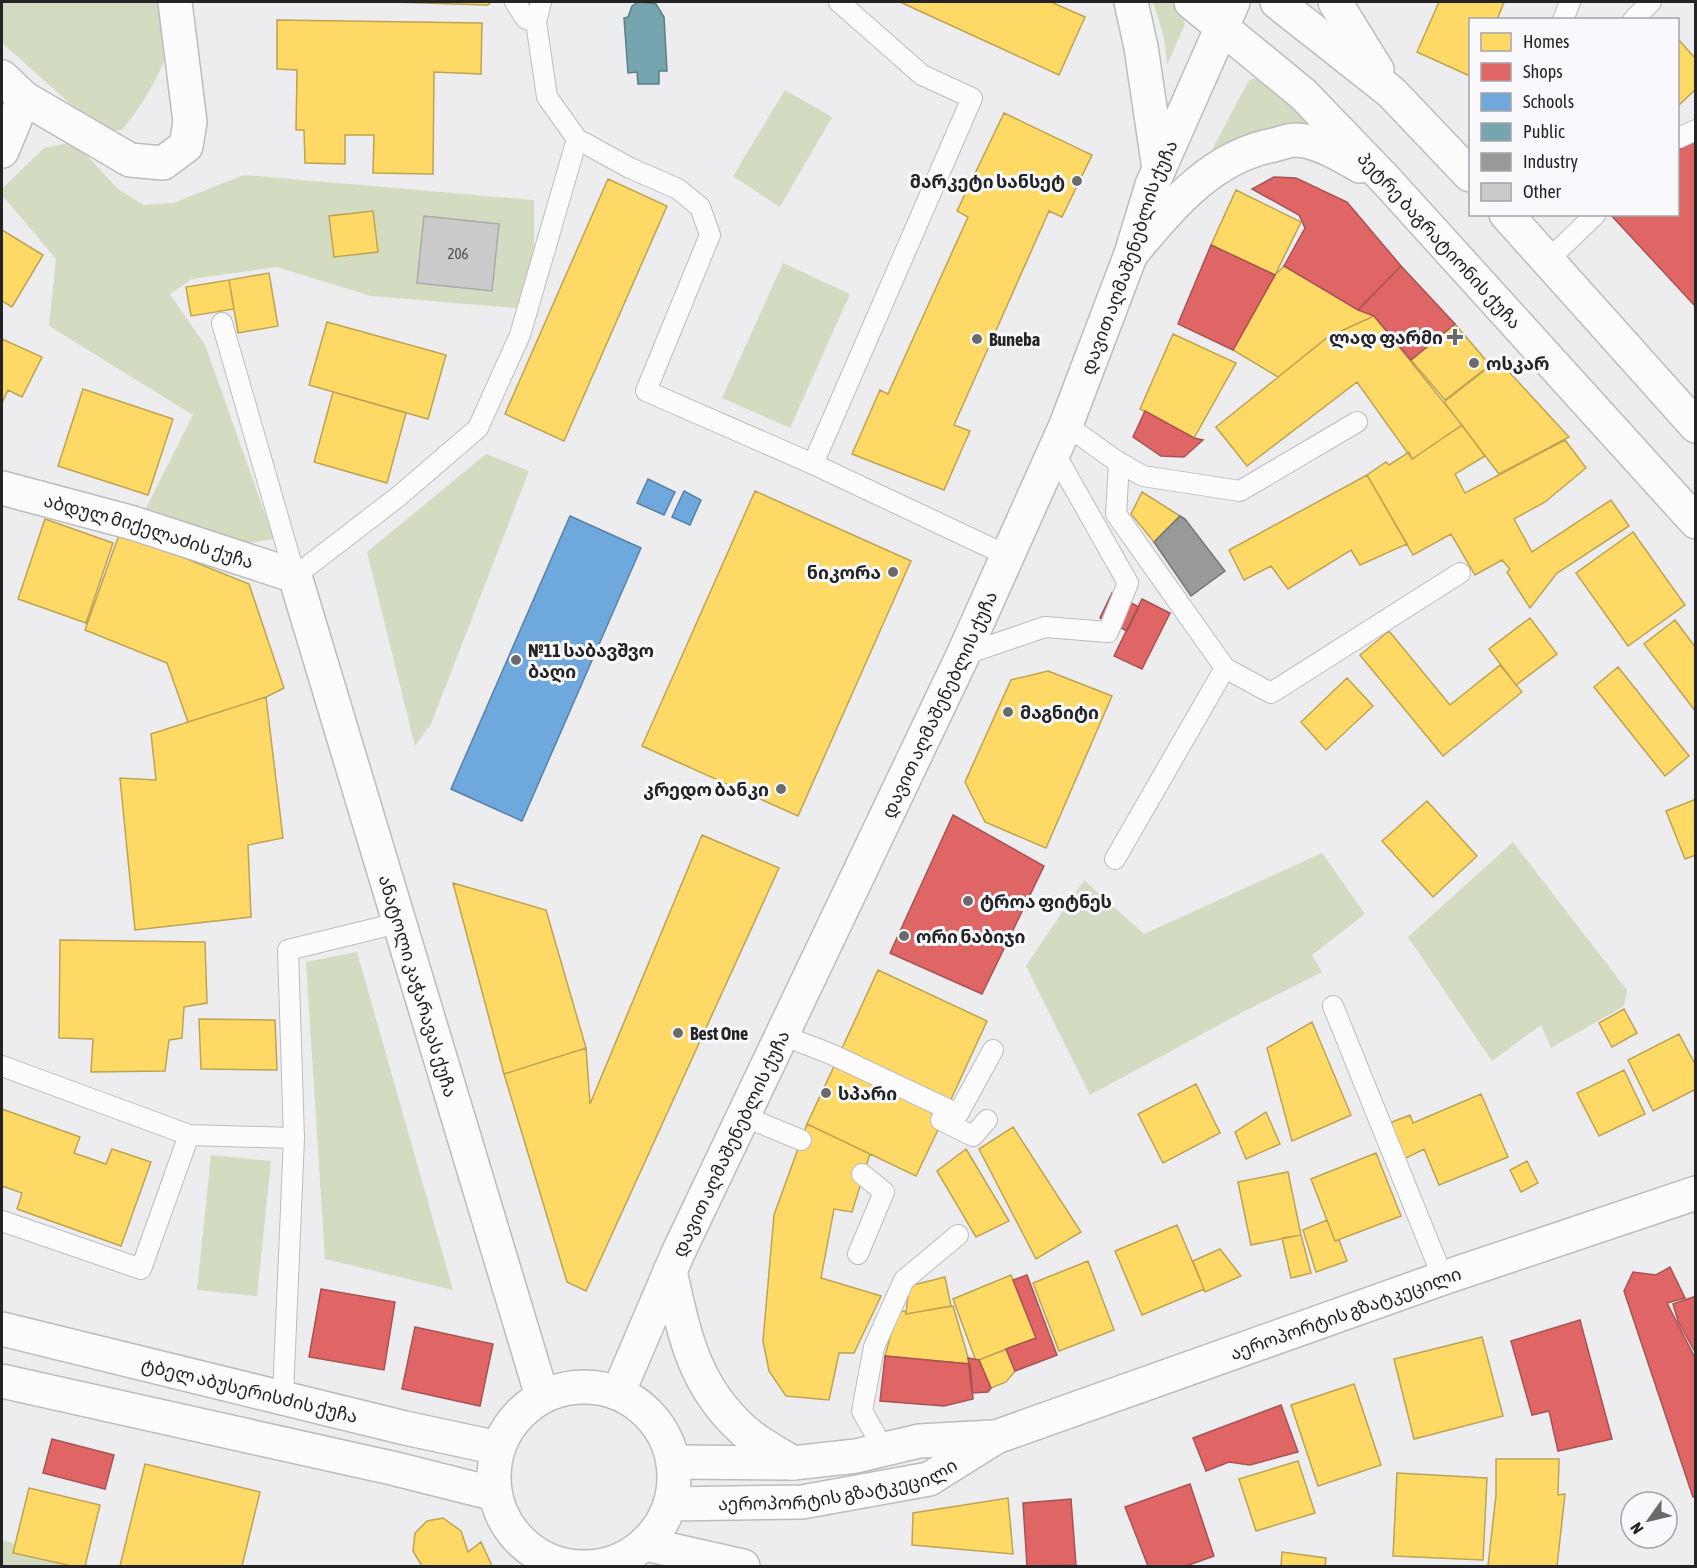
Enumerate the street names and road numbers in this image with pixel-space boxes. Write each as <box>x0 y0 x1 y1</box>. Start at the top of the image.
street label: დავით აღმაშენებლის ქუჩა <box>1076 137 1181 377</box>
street label: პეტრე ბაგრატიონის ქუჩა <box>1354 147 1526 333</box>
street label: აბდულ მიქელაძის ქუჩა <box>42 489 256 572</box>
street label: დავით აღმაშენებლის ქუჩა <box>877 587 1001 821</box>
street label: ანატოლი კაჭარავას ქუჩა <box>375 872 462 1099</box>
street label: დავით აღმაშენებლის ქუჩა <box>668 1027 793 1260</box>
street label: აეროპორტის გზატკეცილი <box>1227 1262 1464 1363</box>
street label: ტბელ აბუსერისძის ქუჩა <box>139 1353 360 1427</box>
street label: აეროპორტის გზატკეცილი <box>718 1454 961 1515</box>

